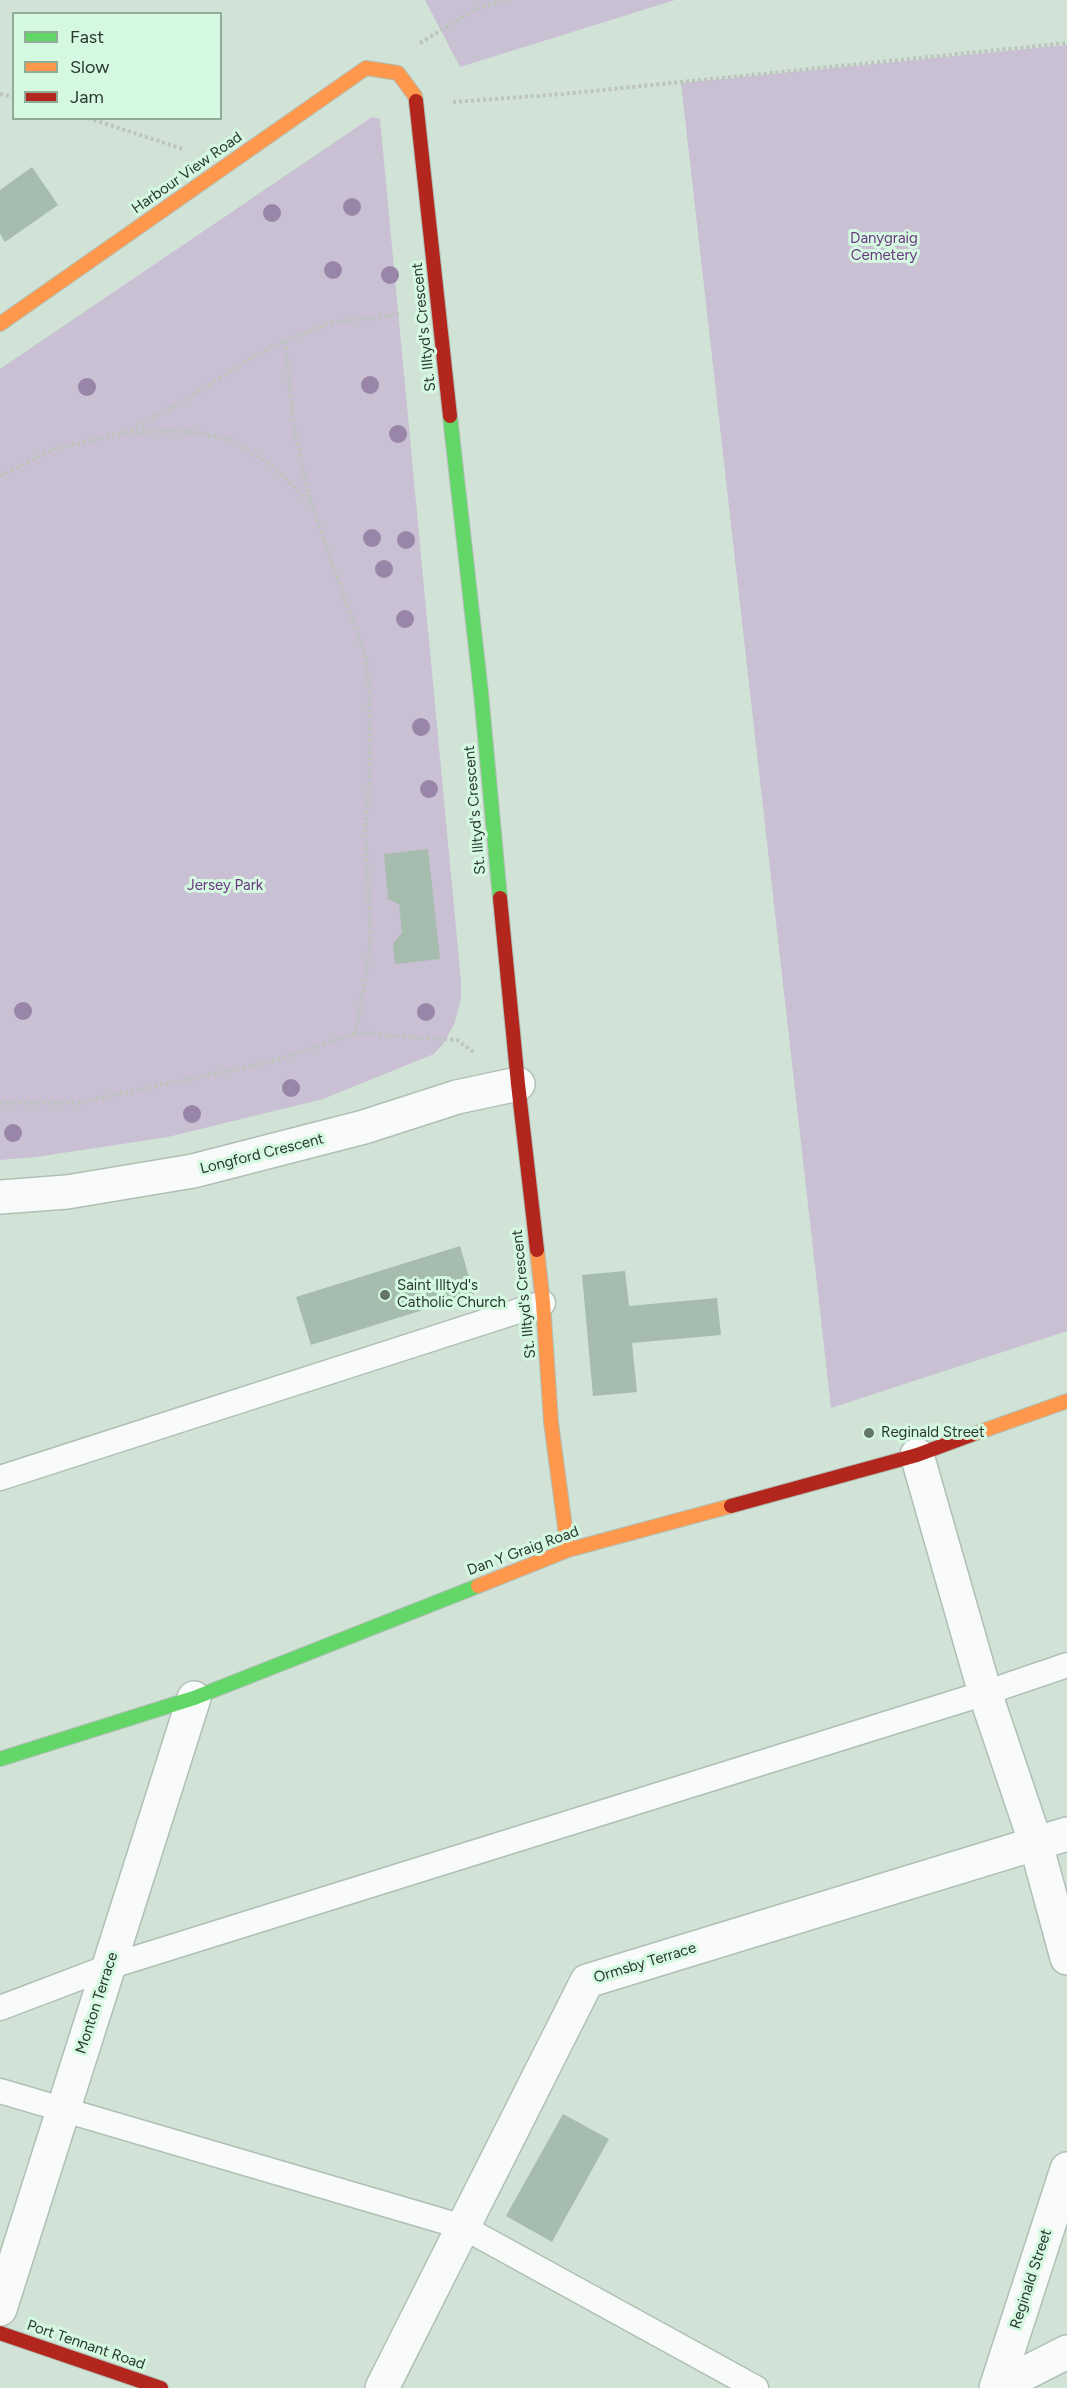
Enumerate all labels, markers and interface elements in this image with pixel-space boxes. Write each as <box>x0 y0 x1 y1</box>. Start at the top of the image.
legend <box>12 12 222 120</box>
text: Fast <box>70 26 104 48</box>
text: Slow <box>70 56 109 78</box>
text: Jam <box>70 86 104 108</box>
street label: Harbour View Road <box>128 128 246 218</box>
park label: Danygraig Cemetery <box>850 230 918 265</box>
street label: St. Illtyd's Crescent <box>408 262 440 392</box>
street label: St. Illtyd's Crescent <box>460 745 490 875</box>
park label: Jersey Park <box>187 877 263 895</box>
street label: Longford Crescent <box>198 1130 326 1178</box>
street label: St. Illtyd's Crescent <box>508 1229 540 1359</box>
place label: Saint Illtyd's Catholic Church <box>397 1277 506 1312</box>
marker: Saint Illtyd's Catholic Church <box>378 1288 392 1302</box>
place label: Reginald Street <box>881 1424 985 1442</box>
marker: Reginald Street <box>862 1426 876 1440</box>
street label: Dan Y Graig Road <box>465 1522 581 1580</box>
street label: Ormsby Terrace <box>592 1939 698 1987</box>
street label: Monton Terrace <box>72 1950 122 2056</box>
street label: Reginald Street <box>1006 2227 1056 2331</box>
street label: Port Tennant Road <box>24 2316 148 2374</box>

